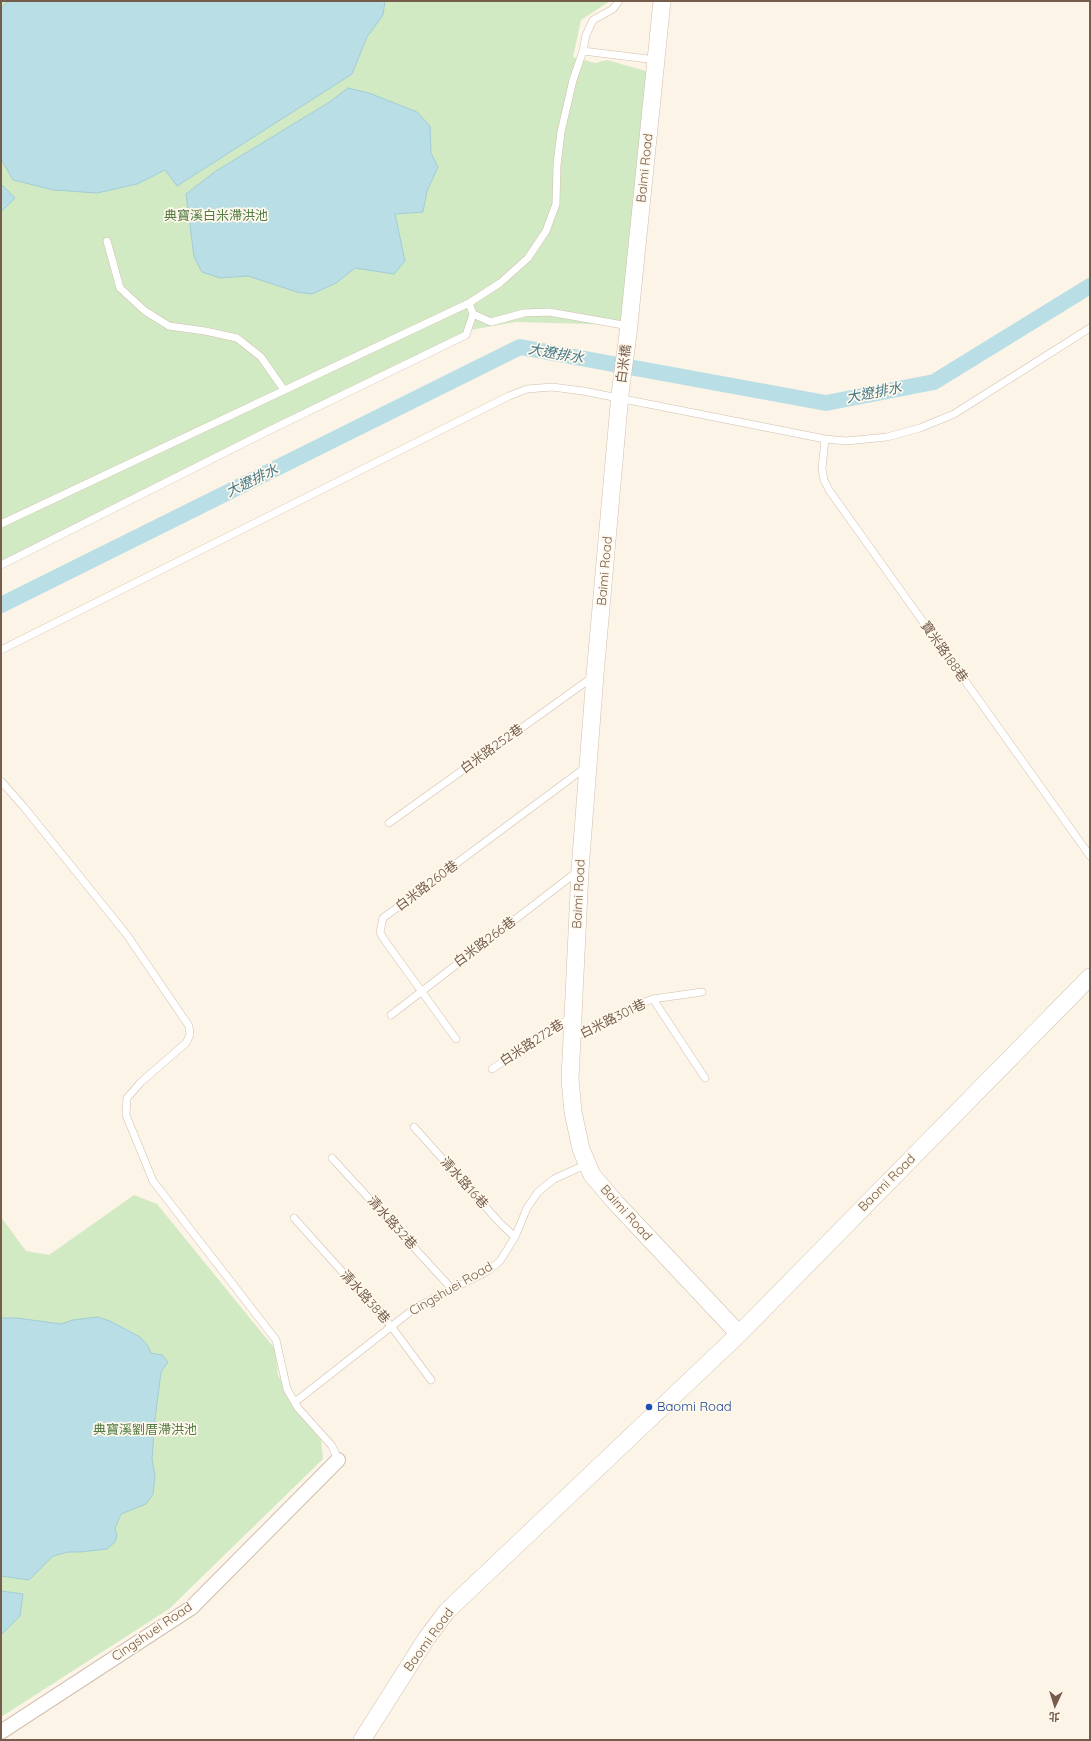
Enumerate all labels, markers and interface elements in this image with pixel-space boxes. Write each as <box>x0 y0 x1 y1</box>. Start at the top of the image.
street label: Baimi Road <box>634 133 656 203</box>
park label: 典寶溪白米滯洪池 <box>164 208 268 224</box>
water label: 大遼排水 <box>527 341 585 367</box>
street label: 白米橋 <box>614 344 634 384</box>
water label: 大遼排水 <box>845 379 903 407</box>
water label: 大遼排水 <box>223 461 281 501</box>
street label: Baimi Road <box>594 536 616 606</box>
street label: 寶米路188巷 <box>917 619 971 685</box>
street label: 白米路252巷 <box>458 721 526 777</box>
street label: 白米路260巷 <box>393 858 461 914</box>
street label: Baimi Road <box>569 859 589 929</box>
street label: 白米路266巷 <box>451 914 519 970</box>
street label: 白米路301巷 <box>578 996 648 1042</box>
street label: 白米路272巷 <box>497 1017 567 1069</box>
street label: Baomi Road <box>855 1151 919 1215</box>
street label: 清水路16巷 <box>437 1154 491 1212</box>
street label: Baimi Road <box>597 1182 655 1244</box>
street label: 清水路32巷 <box>364 1193 420 1253</box>
street label: Cingshuei Road <box>407 1259 495 1319</box>
street label: 清水路38巷 <box>337 1267 393 1327</box>
place label: Baomi Road <box>657 1399 732 1415</box>
marker: Baomi Road <box>644 1402 654 1412</box>
park label: 典寶溪劉厝滯洪池 <box>93 1422 197 1438</box>
street label: Cingshuei Road <box>109 1599 195 1665</box>
street label: Baomi Road <box>401 1605 457 1675</box>
north arrow <box>1035 1685 1075 1725</box>
text: 北 <box>1048 1710 1060 1724</box>

